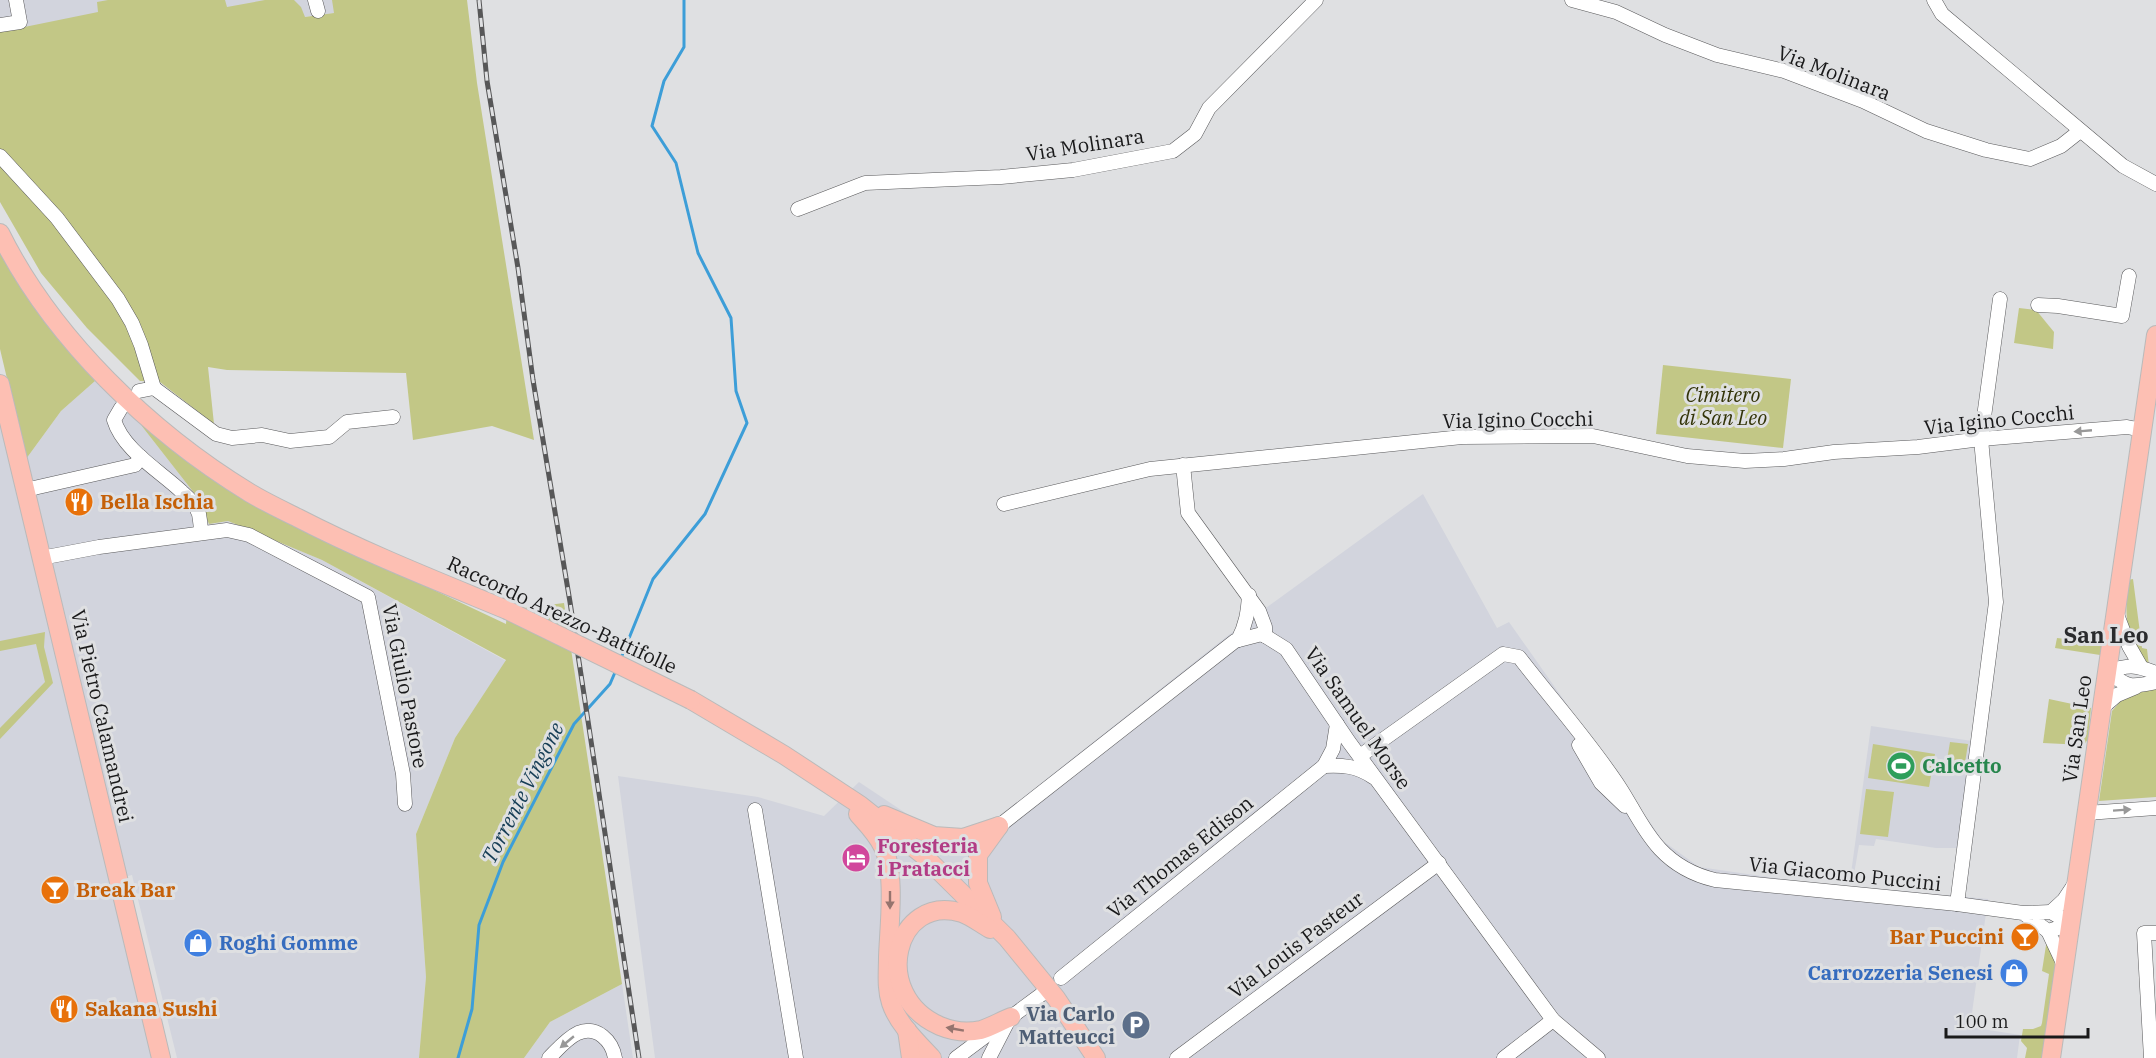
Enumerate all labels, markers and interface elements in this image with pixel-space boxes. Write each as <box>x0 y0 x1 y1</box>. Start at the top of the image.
street label: Via Molinara <box>1774 39 1895 107</box>
street label: Via Molinara <box>1024 122 1146 167</box>
park label: Cimitero di San Leo <box>1679 381 1767 431</box>
street label: Via Igino Cocchi <box>1922 398 2075 441</box>
street label: Via Igino Cocchi <box>1442 405 1594 434</box>
one-way arrow <box>2074 426 2093 436</box>
restaurant icon: Bella Ischia <box>63 486 95 518</box>
place label: Bella Ischia <box>100 488 214 515</box>
street label: Raccordo Arezzo-Battifolle <box>443 549 682 680</box>
street label: Via Giulio Pastore <box>376 601 435 770</box>
street label: Via Pietro Calamandrei <box>65 607 140 825</box>
district label: San Leo <box>2064 620 2148 649</box>
street label: Via Samuel Morse <box>1299 641 1418 794</box>
street label: Via San Leo <box>2056 673 2097 785</box>
water label: Torrente Vingone <box>474 716 570 868</box>
sports icon: Calcetto <box>1885 750 1917 782</box>
place label: Calcetto <box>1922 752 2002 779</box>
street label: Via Thomas Edison <box>1101 789 1259 924</box>
one-way arrow <box>2112 805 2131 815</box>
place label: Foresteria i Pratacci <box>877 832 978 882</box>
hotel icon: Foresteria i Pratacci <box>840 842 872 874</box>
street label: Via Giacomo Puccini <box>1747 850 1943 897</box>
bar icon: Break Bar <box>39 874 71 906</box>
place label: Break Bar <box>76 876 175 903</box>
street label: Via Louis Pasteur <box>1223 885 1369 1004</box>
one-way arrow <box>885 890 895 909</box>
bar icon: Bar Puccini <box>2009 921 2041 953</box>
place label: Bar Puccini <box>1890 923 2004 950</box>
shop icon: Roghi Gomme <box>182 927 214 959</box>
place label: Roghi Gomme <box>219 929 358 956</box>
shop icon: Carrozzeria Senesi <box>1998 957 2030 989</box>
place label: Carrozzeria Senesi <box>1808 959 1993 986</box>
restaurant icon: Sakana Sushi <box>48 993 80 1025</box>
place label: Sakana Sushi <box>85 995 218 1022</box>
place label: Via Carlo Matteucci <box>1018 1000 1115 1050</box>
scale bar <box>1946 1001 2088 1039</box>
parking icon: Via Carlo Matteucci <box>1120 1009 1152 1041</box>
text: 100 m <box>1955 1010 2009 1033</box>
one-way arrow <box>945 1025 964 1034</box>
one-way arrow <box>560 1035 575 1048</box>

